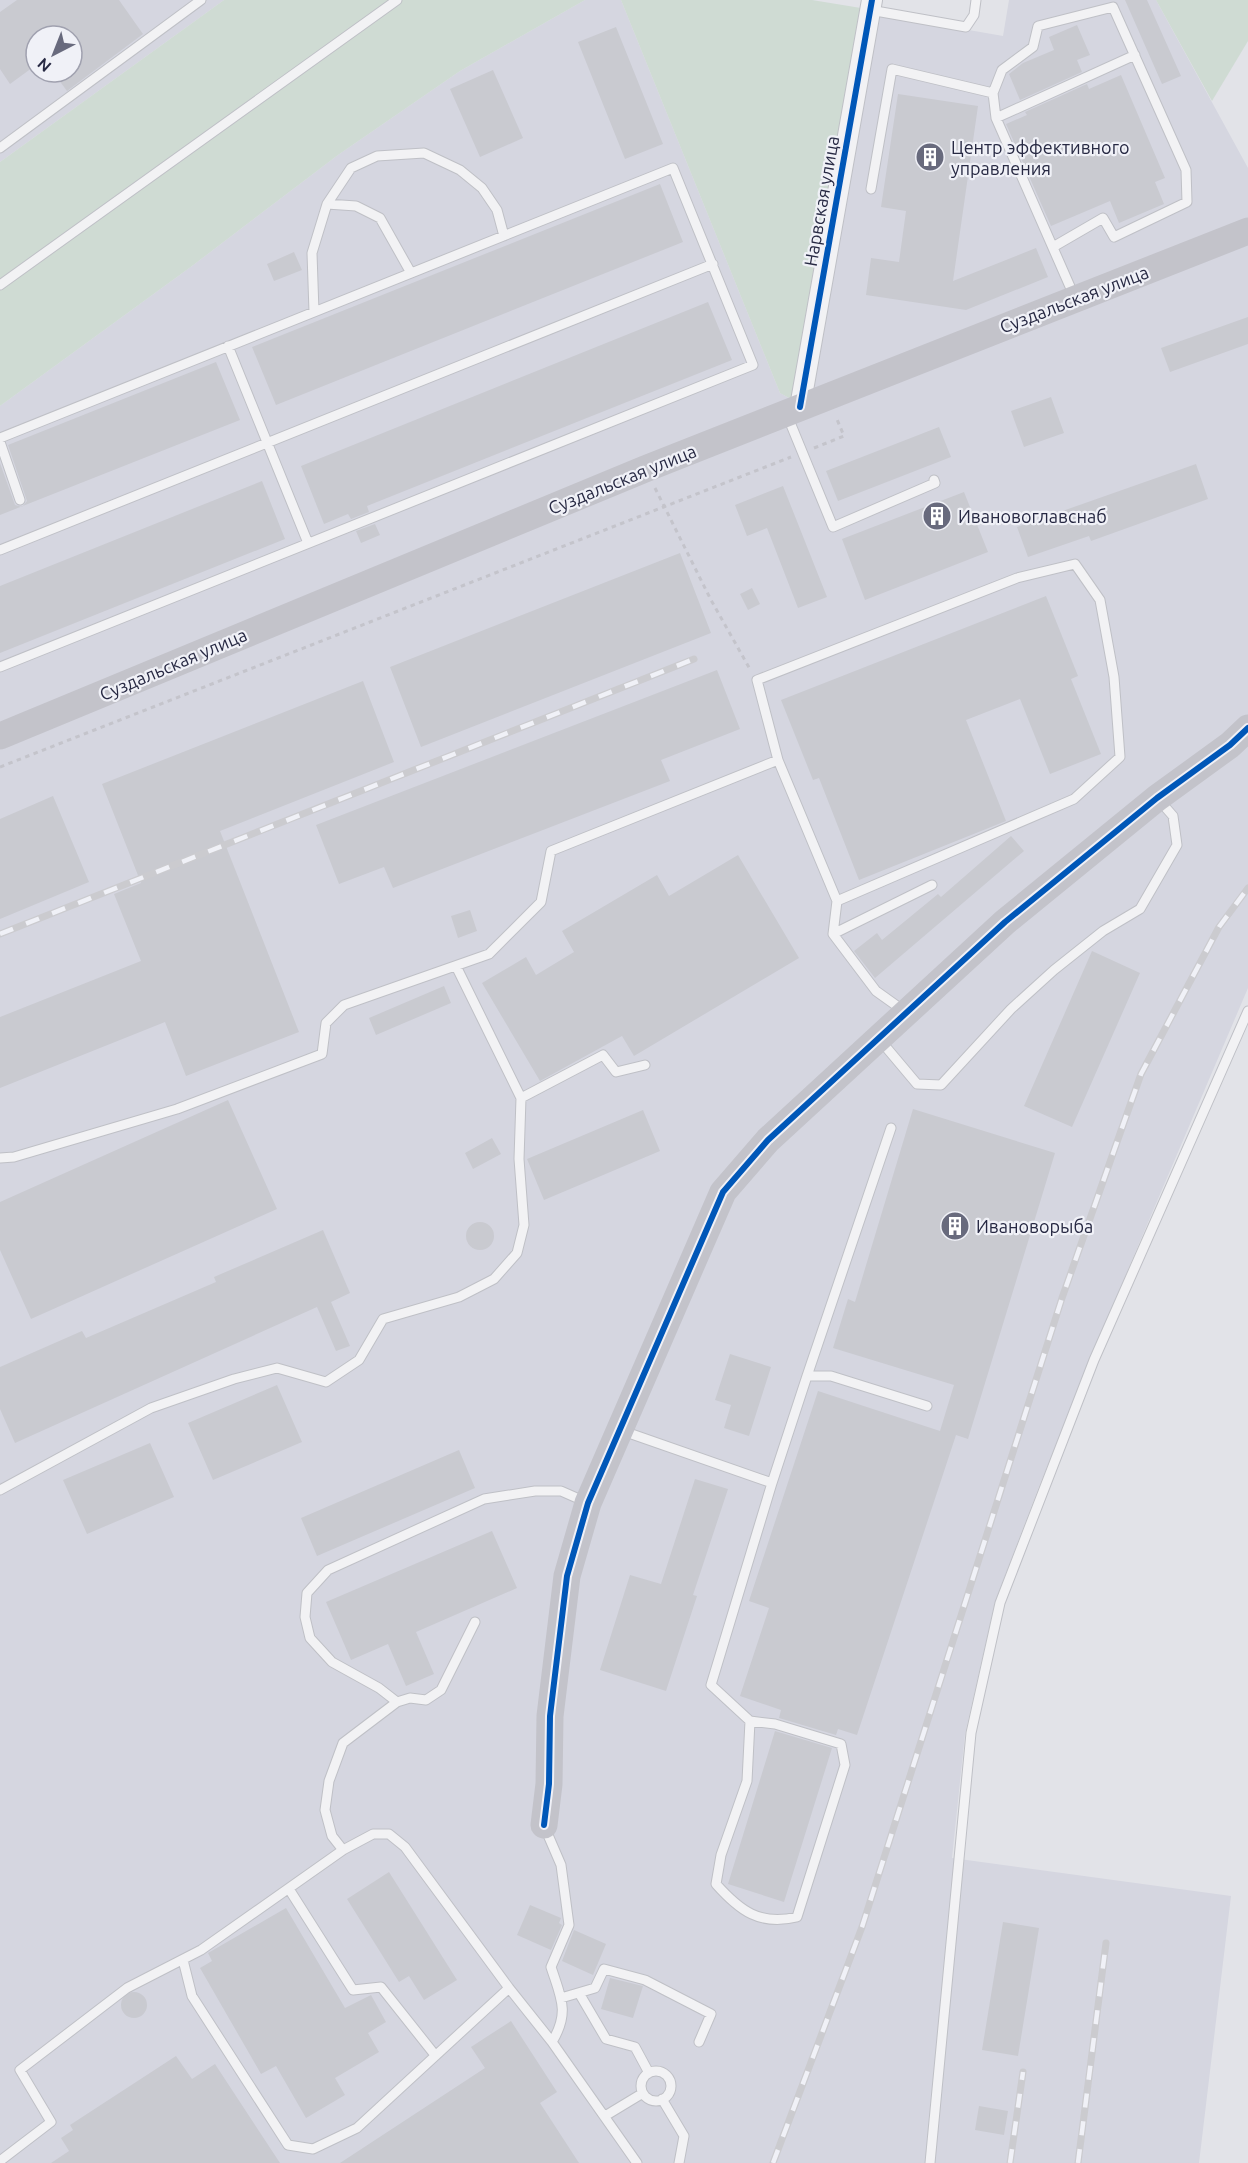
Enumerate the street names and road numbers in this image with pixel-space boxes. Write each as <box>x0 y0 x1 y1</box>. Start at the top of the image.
street label: Нарвская улица <box>800 134 842 268</box>
street label: Суздальская улица <box>997 261 1151 337</box>
street label: Суздальская улица <box>545 440 699 518</box>
street label: Суздальская улица <box>96 624 250 704</box>

